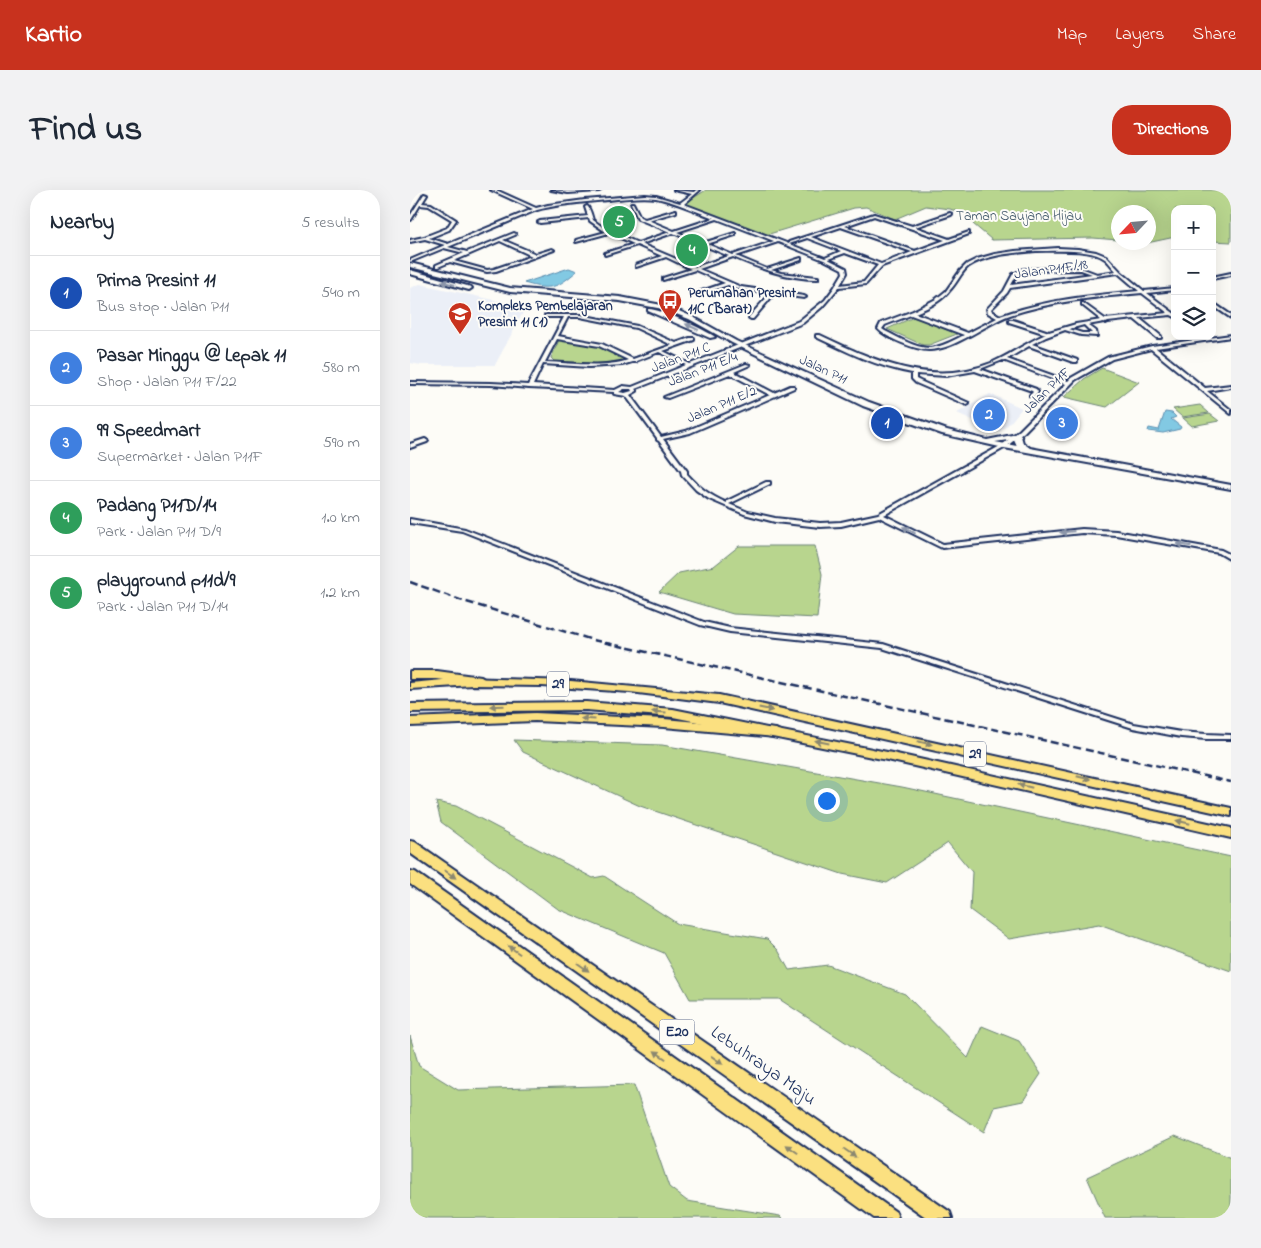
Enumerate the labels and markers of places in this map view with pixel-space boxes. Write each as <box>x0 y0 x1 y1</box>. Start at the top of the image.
pin: 5 <box>603 203 635 241</box>
pin: 4 <box>676 231 708 269</box>
place label: Perumahan Presint 11C (Barat) <box>688 283 796 320</box>
bus stop icon: Perumahan Presint 11C (Barat) <box>657 288 683 322</box>
place label: Kompleks Pembelajaran Presint 11 (1) <box>478 296 613 333</box>
school or university icon: Kompleks Pembelajaran Presint 11 (1) <box>447 301 473 335</box>
pin: 2 <box>973 396 1005 434</box>
pin: 1 <box>871 404 903 442</box>
pin: 3 <box>1046 404 1078 442</box>

